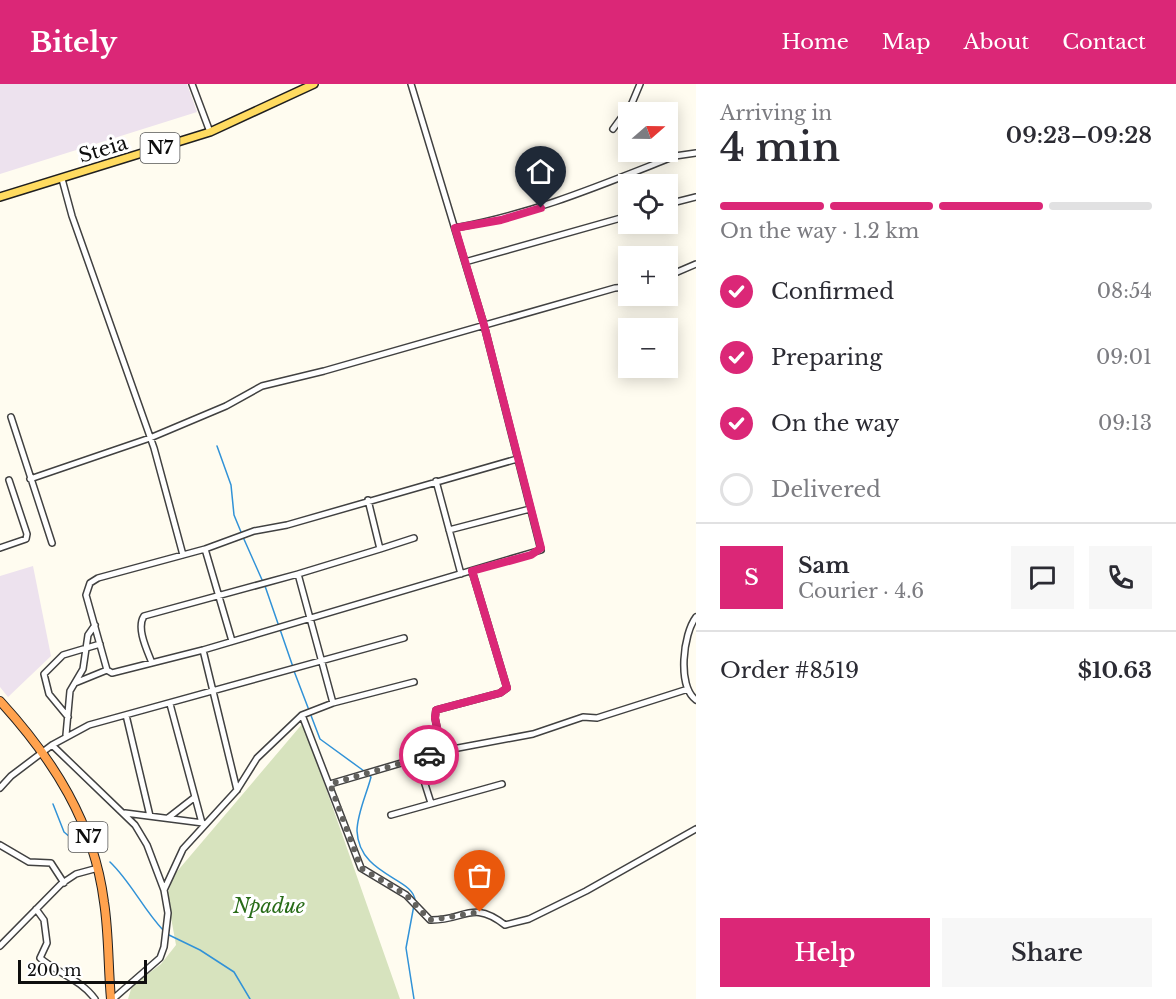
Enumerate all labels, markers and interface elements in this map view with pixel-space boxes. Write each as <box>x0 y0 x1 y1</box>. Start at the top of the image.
text: Bitely <box>30 25 117 60</box>
text: Home <box>782 29 849 55</box>
text: Map <box>882 29 930 55</box>
text: About <box>963 29 1029 55</box>
text: Contact <box>1062 29 1146 55</box>
text: Arriving in <box>720 101 832 125</box>
north arrow <box>618 102 678 162</box>
map controls <box>618 102 678 378</box>
text: 09:23–09:28 <box>1006 122 1152 149</box>
text: 4 min <box>720 123 840 172</box>
street label: Steia <box>76 130 131 168</box>
road number: N7 <box>140 133 180 163</box>
pin <box>515 146 566 208</box>
icon: home <box>524 155 557 188</box>
button: locate <box>618 174 678 234</box>
text: On the way · 1.2 km <box>720 219 919 243</box>
button: + <box>618 246 678 306</box>
icon: check <box>720 275 753 308</box>
text: Confirmed <box>771 278 894 305</box>
text: 08:54 <box>1097 279 1152 303</box>
button: − <box>618 318 678 378</box>
icon: check <box>720 341 753 374</box>
text: Preparing <box>771 344 882 371</box>
text: 09:01 <box>1096 345 1152 369</box>
icon: check <box>720 407 753 440</box>
text: On the way <box>771 410 899 437</box>
text: 09:13 <box>1098 411 1152 435</box>
text: Delivered <box>771 476 881 503</box>
button: chat <box>1011 546 1074 609</box>
button: phone <box>1089 546 1152 609</box>
text: Sam <box>798 552 850 579</box>
text: S <box>744 564 759 591</box>
text: Courier · 4.6 <box>798 579 924 603</box>
text: Order #8519 <box>720 657 859 684</box>
text: $10.63 <box>1078 657 1152 684</box>
courier <box>399 725 459 785</box>
icon: car <box>413 739 446 772</box>
road number: N7 <box>68 822 107 852</box>
pin <box>454 850 505 912</box>
icon: bag <box>463 859 496 892</box>
park label: Npadue <box>232 894 305 918</box>
button: Help <box>720 918 930 987</box>
button: Share <box>942 918 1152 987</box>
scale bar <box>18 957 147 984</box>
text: 200 m <box>27 960 81 980</box>

